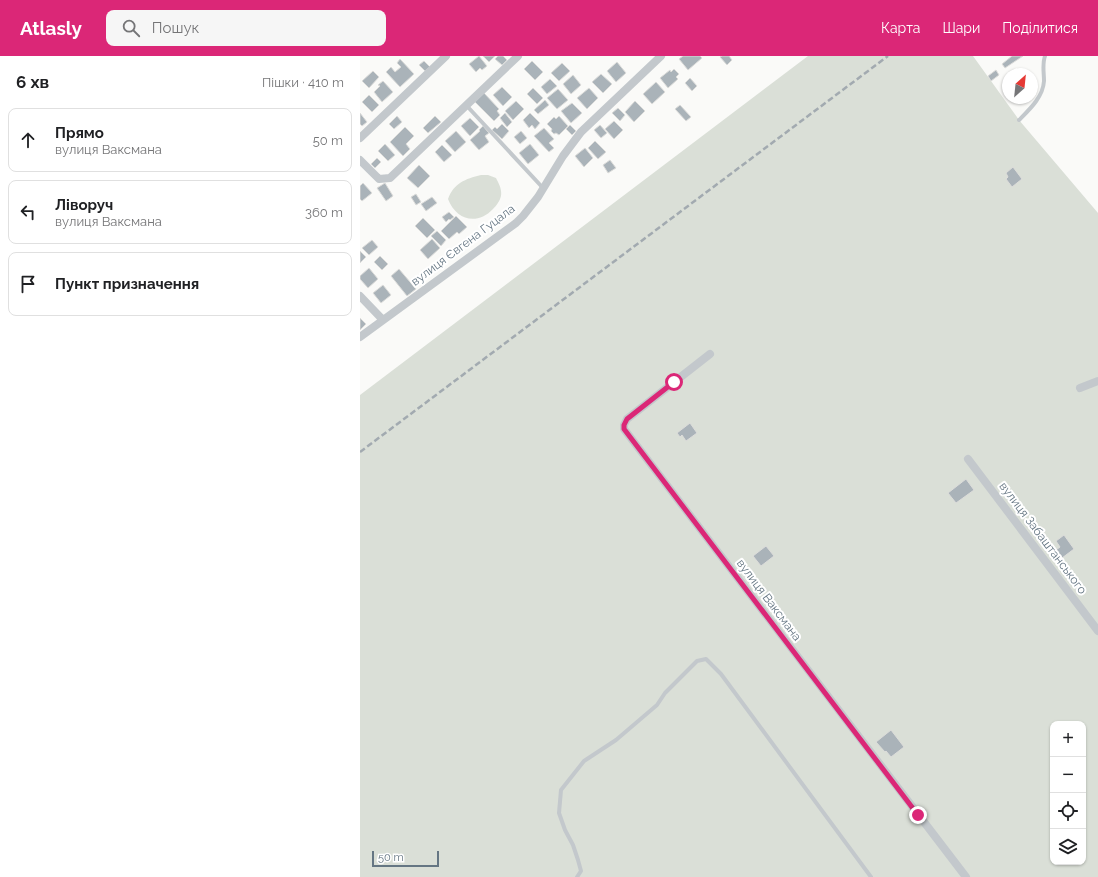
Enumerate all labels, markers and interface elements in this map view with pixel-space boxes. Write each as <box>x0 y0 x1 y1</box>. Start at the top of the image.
search box <box>106 10 386 46</box>
text: Atlasly <box>20 17 82 39</box>
icon: search <box>120 17 142 39</box>
text: Пошук <box>152 19 199 37</box>
text: Карта <box>881 20 920 36</box>
text: Шари <box>942 20 980 36</box>
text: Поділитися <box>1002 20 1078 36</box>
north arrow <box>1002 68 1038 104</box>
text: 6 хв <box>16 72 49 92</box>
text: Пішки · 410 m <box>262 75 344 90</box>
text: Прямо <box>55 124 104 142</box>
icon: ahead <box>17 129 39 151</box>
text: 50 m <box>313 133 343 148</box>
text: вулиця Ваксмана <box>55 142 162 157</box>
text: Ліворуч <box>55 196 113 214</box>
icon: left <box>17 201 39 223</box>
street label: вулиця Євгена Гуцала <box>408 201 518 289</box>
text: 360 m <box>305 205 343 220</box>
text: вулиця Ваксмана <box>55 214 162 229</box>
icon: arrive <box>17 273 39 295</box>
text: Пункт призначення <box>55 275 199 293</box>
route start <box>665 373 683 391</box>
street label: вулиця Забаштанського <box>996 479 1090 597</box>
street label: вулиця Ваксмана <box>734 556 804 644</box>
map controls <box>1050 721 1086 865</box>
button: + <box>1050 721 1086 757</box>
button: − <box>1050 757 1086 793</box>
button: locate <box>1050 793 1086 829</box>
route end <box>909 806 927 824</box>
button: layers <box>1050 829 1086 865</box>
scale bar <box>372 849 439 868</box>
text: 50 m <box>378 851 404 864</box>

